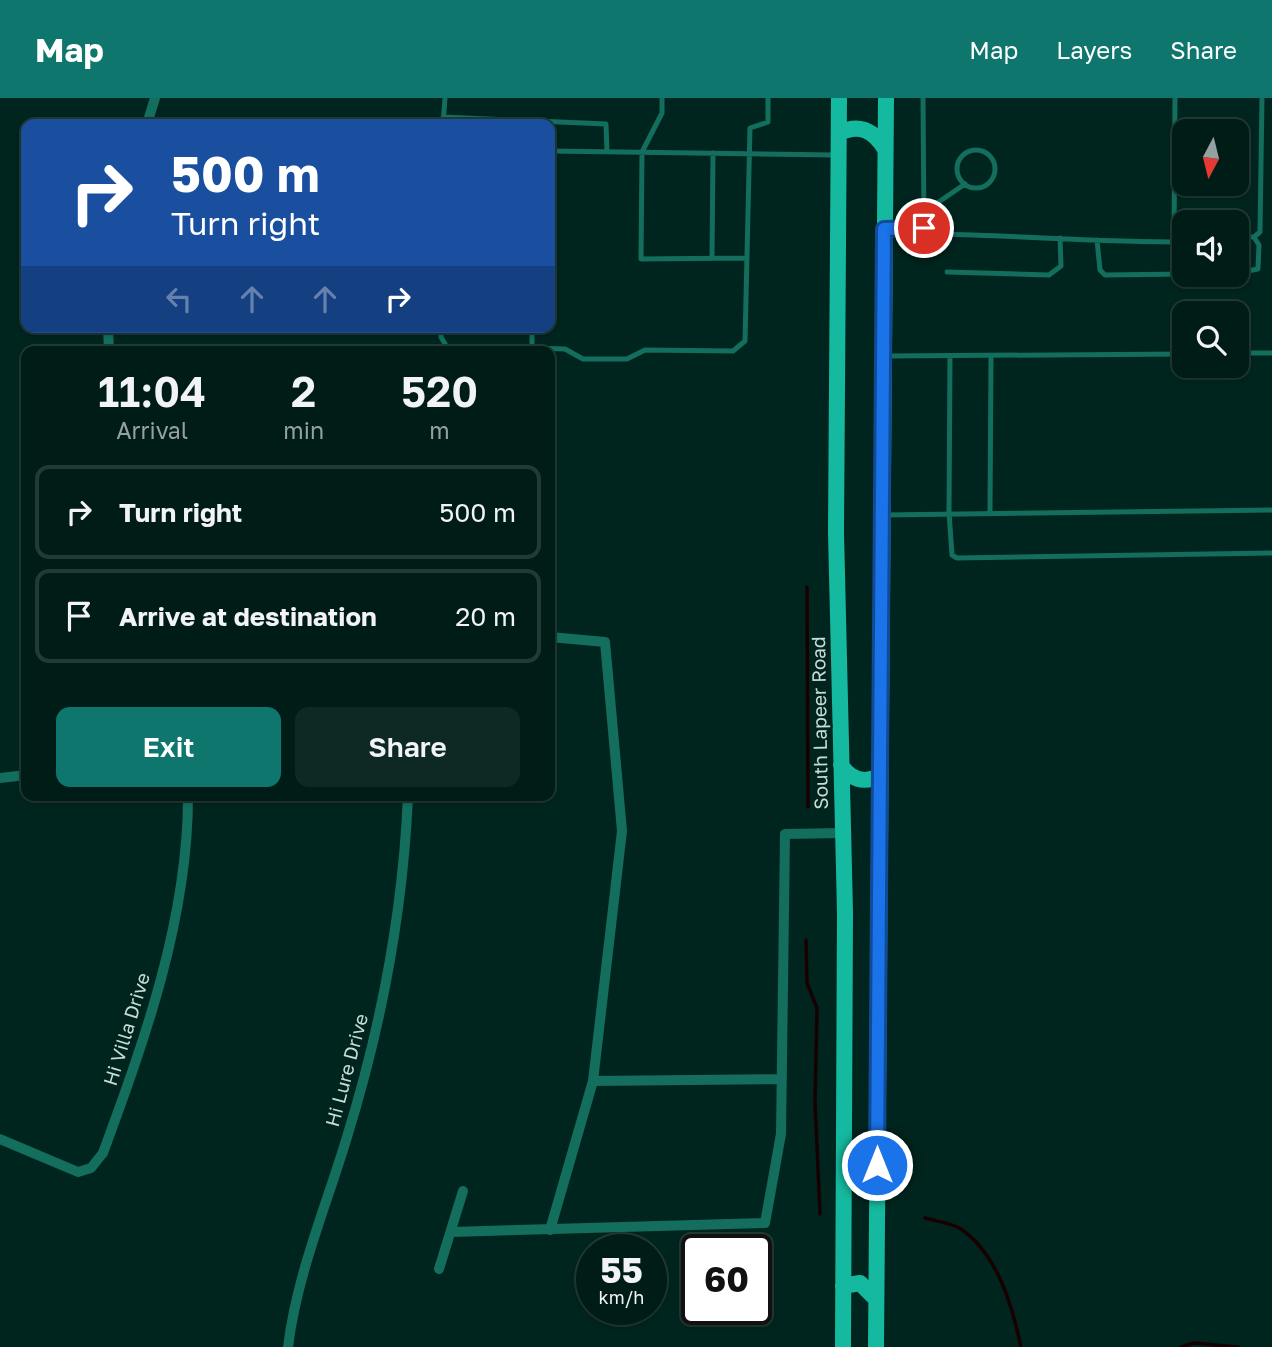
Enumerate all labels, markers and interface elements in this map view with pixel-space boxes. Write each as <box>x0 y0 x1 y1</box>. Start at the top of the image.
text: Map <box>35 30 104 69</box>
text: Map <box>969 35 1018 64</box>
text: Layers <box>1056 35 1132 64</box>
text: Share <box>1170 35 1237 64</box>
north arrow <box>1172 119 1250 196</box>
map controls <box>1172 119 1249 378</box>
text: 500 m <box>171 144 320 203</box>
icon: right <box>56 147 147 238</box>
pin <box>894 198 954 258</box>
text: Turn right <box>171 204 320 242</box>
icon: arrive <box>905 209 943 247</box>
button: sound <box>1172 210 1249 287</box>
icon: left <box>160 280 198 318</box>
icon: ahead <box>233 280 271 318</box>
icon: ahead <box>306 280 344 318</box>
icon: right <box>379 280 417 318</box>
button: search <box>1172 301 1249 378</box>
text: 11:04 <box>98 366 206 416</box>
text: 2 <box>291 366 316 416</box>
text: 520 <box>401 366 478 416</box>
text: Arrival <box>116 416 188 444</box>
text: min <box>283 416 324 444</box>
text: m <box>429 416 450 444</box>
icon: right <box>60 493 98 531</box>
text: Turn right <box>119 497 242 528</box>
text: 500 m <box>439 497 516 528</box>
icon: arrive <box>60 597 98 635</box>
text: Arrive at destination <box>119 601 377 632</box>
text: 20 m <box>455 601 516 632</box>
street label: South Lapeer Road <box>806 636 832 810</box>
button: Exit <box>56 707 281 787</box>
button: Share <box>295 707 520 787</box>
street label: Hi Villa Drive <box>98 970 154 1088</box>
street label: Hi Lure Drive <box>320 1011 372 1129</box>
position arrow <box>840 1128 914 1202</box>
speed limit sign: 60 <box>681 1234 772 1325</box>
text: 55 <box>600 1249 643 1291</box>
text: km/h <box>599 1286 644 1308</box>

